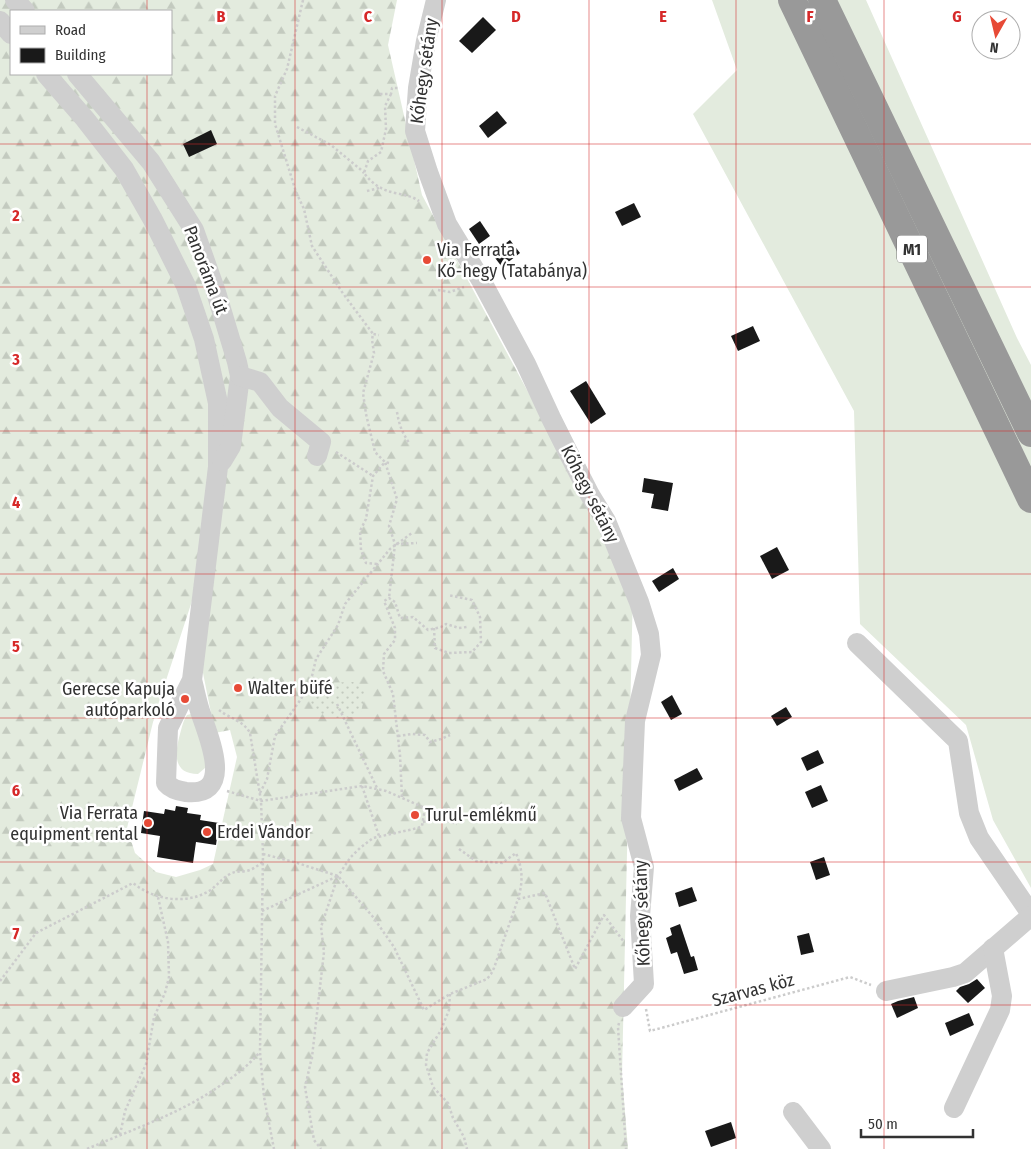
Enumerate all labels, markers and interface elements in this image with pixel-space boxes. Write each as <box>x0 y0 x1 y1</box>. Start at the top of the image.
text: B <box>217 7 226 26</box>
text: C <box>364 7 373 26</box>
text: D <box>511 7 521 26</box>
text: E <box>659 7 667 26</box>
text: F <box>806 7 814 26</box>
text: G <box>952 7 962 26</box>
legend <box>10 10 172 75</box>
north arrow <box>971 10 1021 60</box>
street label: Kőhegy sétány <box>406 17 442 125</box>
text: Road <box>55 21 86 39</box>
text: N <box>989 38 1000 56</box>
text: Building <box>55 46 106 64</box>
text: 2 <box>11 206 20 225</box>
street label: Panoráma út <box>179 223 233 317</box>
road number: M1 <box>897 235 927 262</box>
place label: Via Ferrata Kő-hegy (Tatabánya) <box>437 239 587 282</box>
marker: Via Ferrata Kő-hegy (Tatabánya) <box>421 254 433 266</box>
text: 3 <box>11 350 20 369</box>
street label: Kőhegy sétány <box>556 442 624 546</box>
text: 4 <box>12 493 20 512</box>
text: 5 <box>12 637 20 656</box>
place label: Walter büfé <box>248 677 333 699</box>
place label: Gerecse Kapuja autóparkoló <box>62 678 175 721</box>
marker: Walter büfé <box>232 682 244 694</box>
marker: Gerecse Kapuja autóparkoló <box>179 693 191 705</box>
text: 6 <box>12 781 20 800</box>
place label: Via Ferrata equipment rental <box>10 802 138 845</box>
place label: Turul-emlékmű <box>425 804 537 826</box>
marker: Turul-emlékmű <box>409 809 421 821</box>
marker: Via Ferrata equipment rental <box>142 817 154 829</box>
place label: Erdei Vándor <box>217 821 311 843</box>
marker: Erdei Vándor <box>201 826 213 838</box>
street label: Kőhegy sétány <box>629 859 655 967</box>
text: 7 <box>13 924 20 943</box>
street label: Szarvas köz <box>710 969 796 1011</box>
text: 8 <box>12 1068 21 1087</box>
scale bar <box>861 1106 974 1138</box>
text: 50 m <box>868 1115 898 1133</box>

